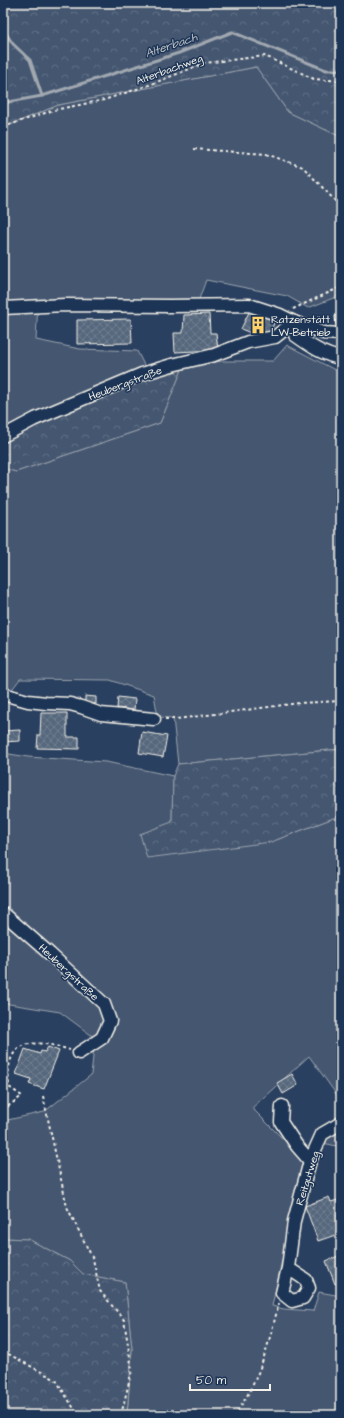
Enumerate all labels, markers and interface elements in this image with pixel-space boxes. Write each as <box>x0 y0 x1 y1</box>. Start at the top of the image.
water label: Alterbach <box>143 28 200 62</box>
street label: Alterbachweg <box>134 50 205 89</box>
place label: Ratzenstätt LW-Betrieb <box>271 312 331 340</box>
building icon: Ratzenstätt LW-Betrieb <box>248 315 268 335</box>
street label: Heubergstraße <box>86 363 164 405</box>
street label: Heubergstraße <box>35 940 102 1005</box>
street label: Reitgutweg <box>292 1149 324 1207</box>
scale bar <box>190 1366 270 1392</box>
text: 50 m <box>196 1372 227 1389</box>

